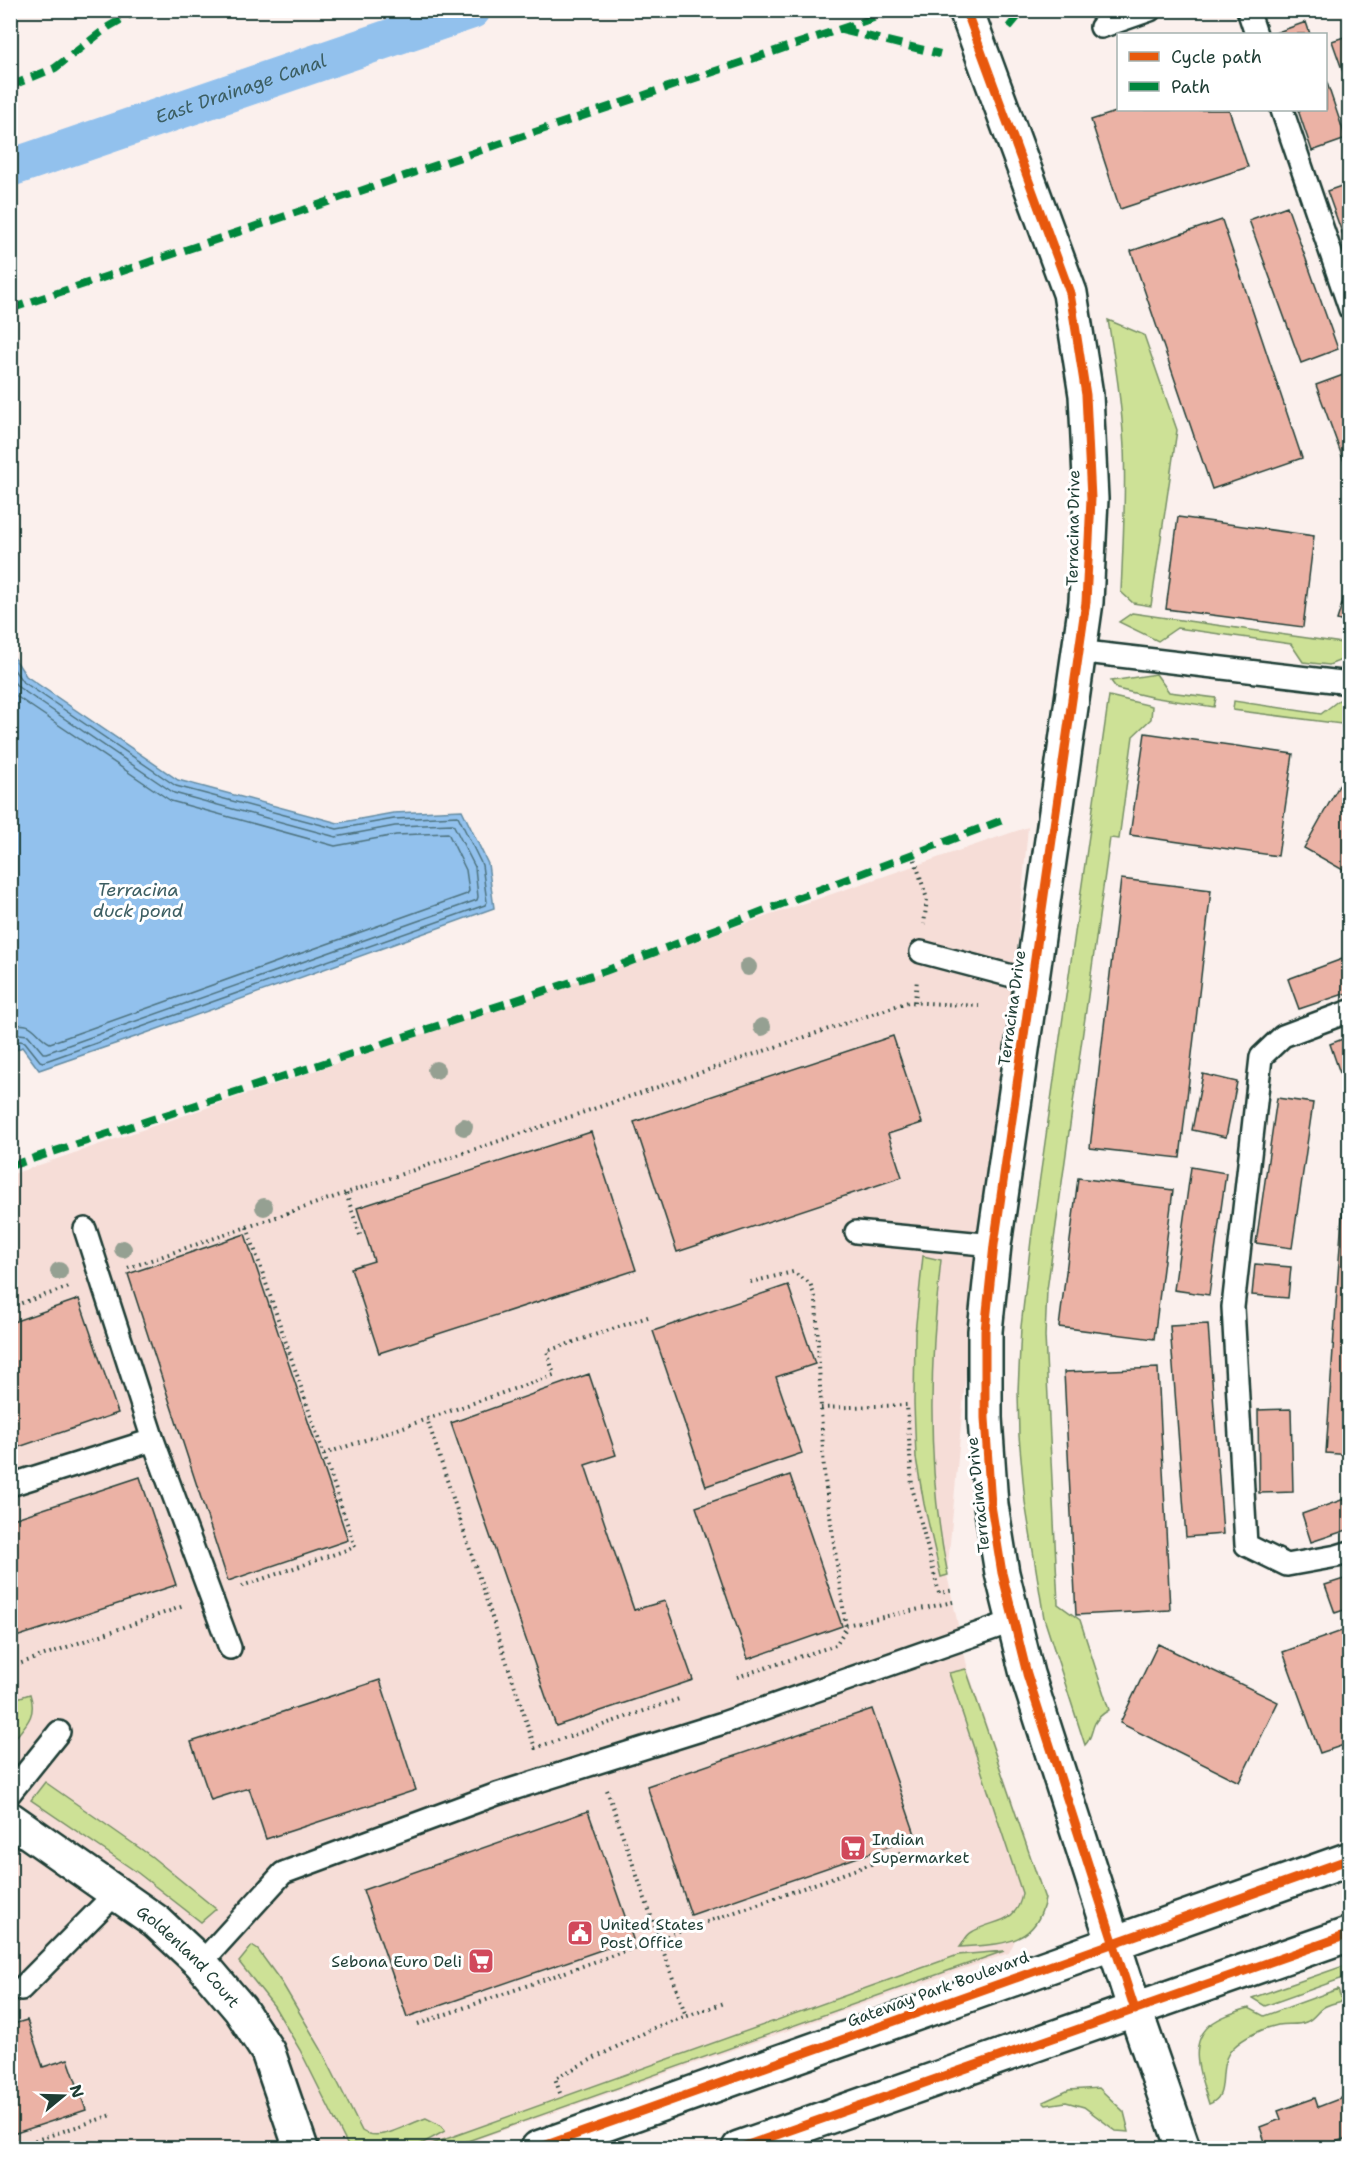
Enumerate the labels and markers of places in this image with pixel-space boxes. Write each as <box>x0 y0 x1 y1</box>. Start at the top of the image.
place label: Indian Supermarket <box>872 1829 969 1868</box>
supermarket icon: Indian Supermarket <box>838 1833 868 1863</box>
place label: United States Post Office <box>600 1914 704 1953</box>
public building icon: United States Post Office <box>565 1918 595 1948</box>
supermarket icon: Sebona Euro Deli <box>466 1946 496 1976</box>
place label: Sebona Euro Deli <box>331 1951 462 1972</box>

